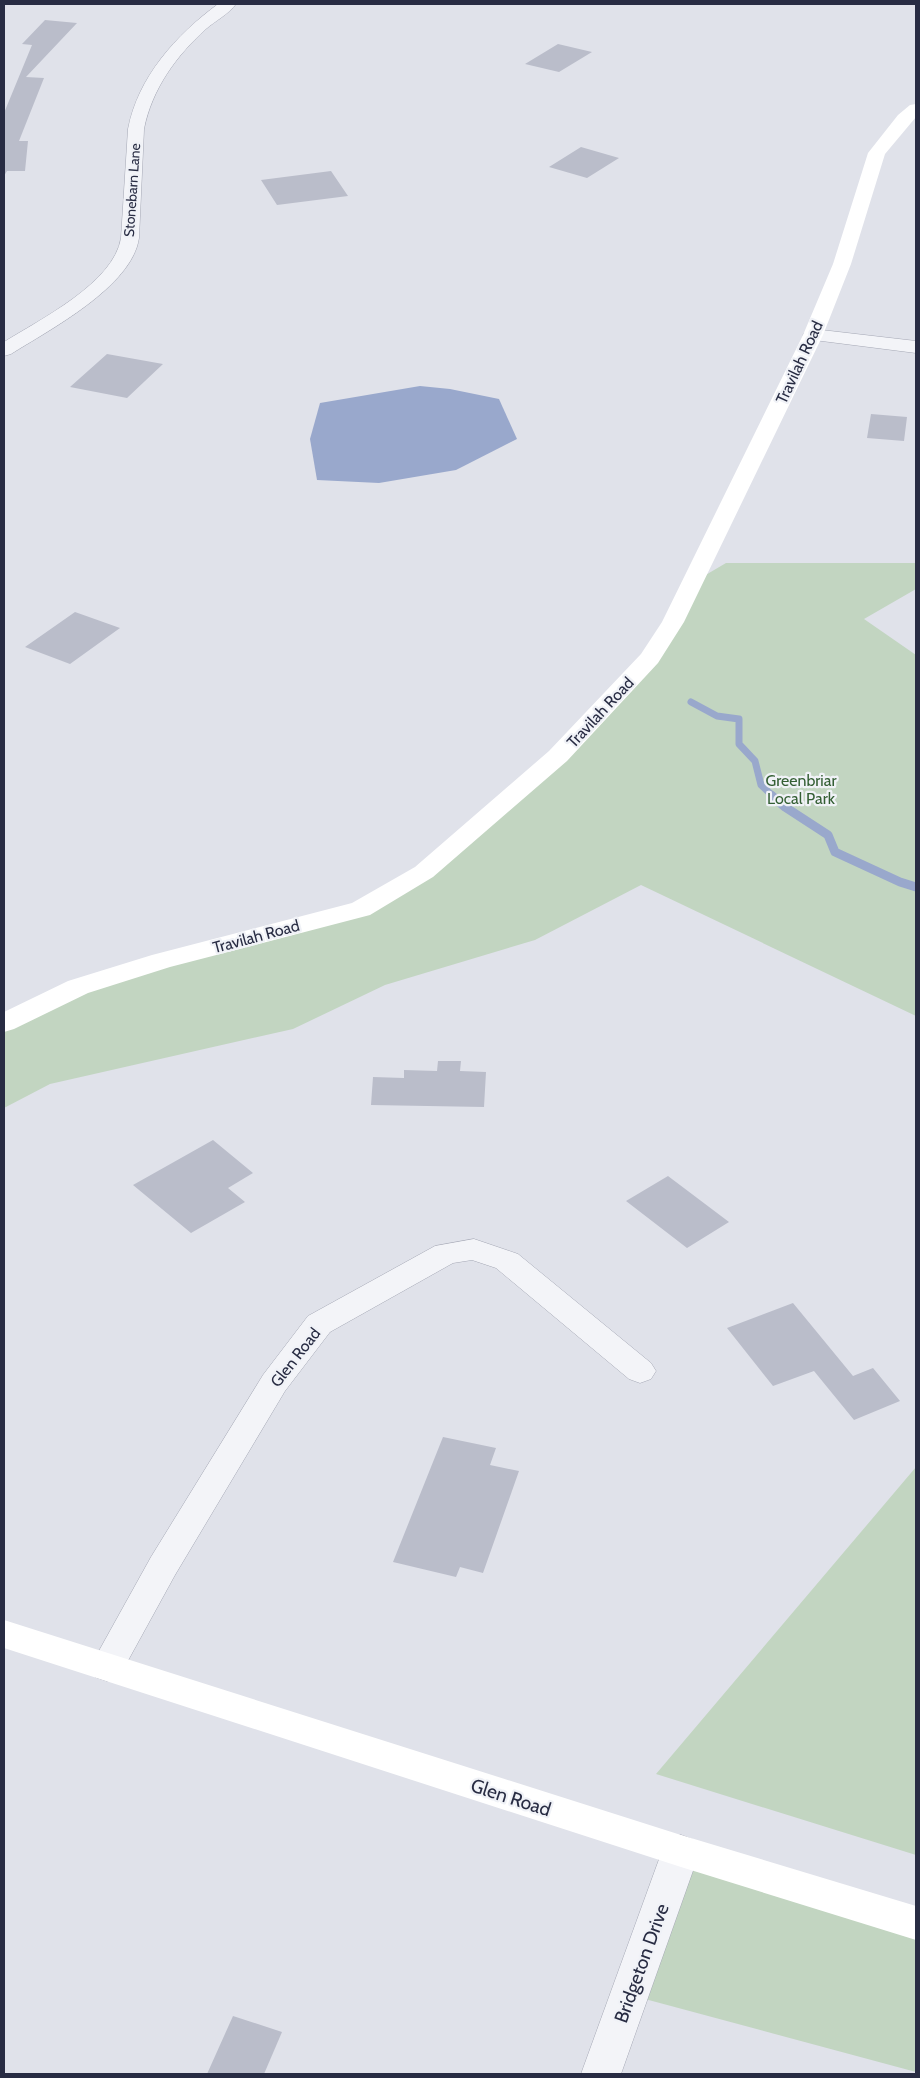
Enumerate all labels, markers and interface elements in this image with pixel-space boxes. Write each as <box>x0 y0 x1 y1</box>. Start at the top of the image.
street label: Stonebarn Lane <box>120 143 144 237</box>
street label: Travilah Road <box>772 318 827 407</box>
street label: Travilah Road <box>563 673 638 751</box>
park label: Greenbriar Local Park <box>766 771 837 808</box>
street label: Travilah Road <box>211 916 302 957</box>
street label: Glen Road <box>266 1324 324 1391</box>
street label: Glen Road <box>468 1774 554 1821</box>
street label: Bridgeton Drive <box>609 1900 674 2026</box>

